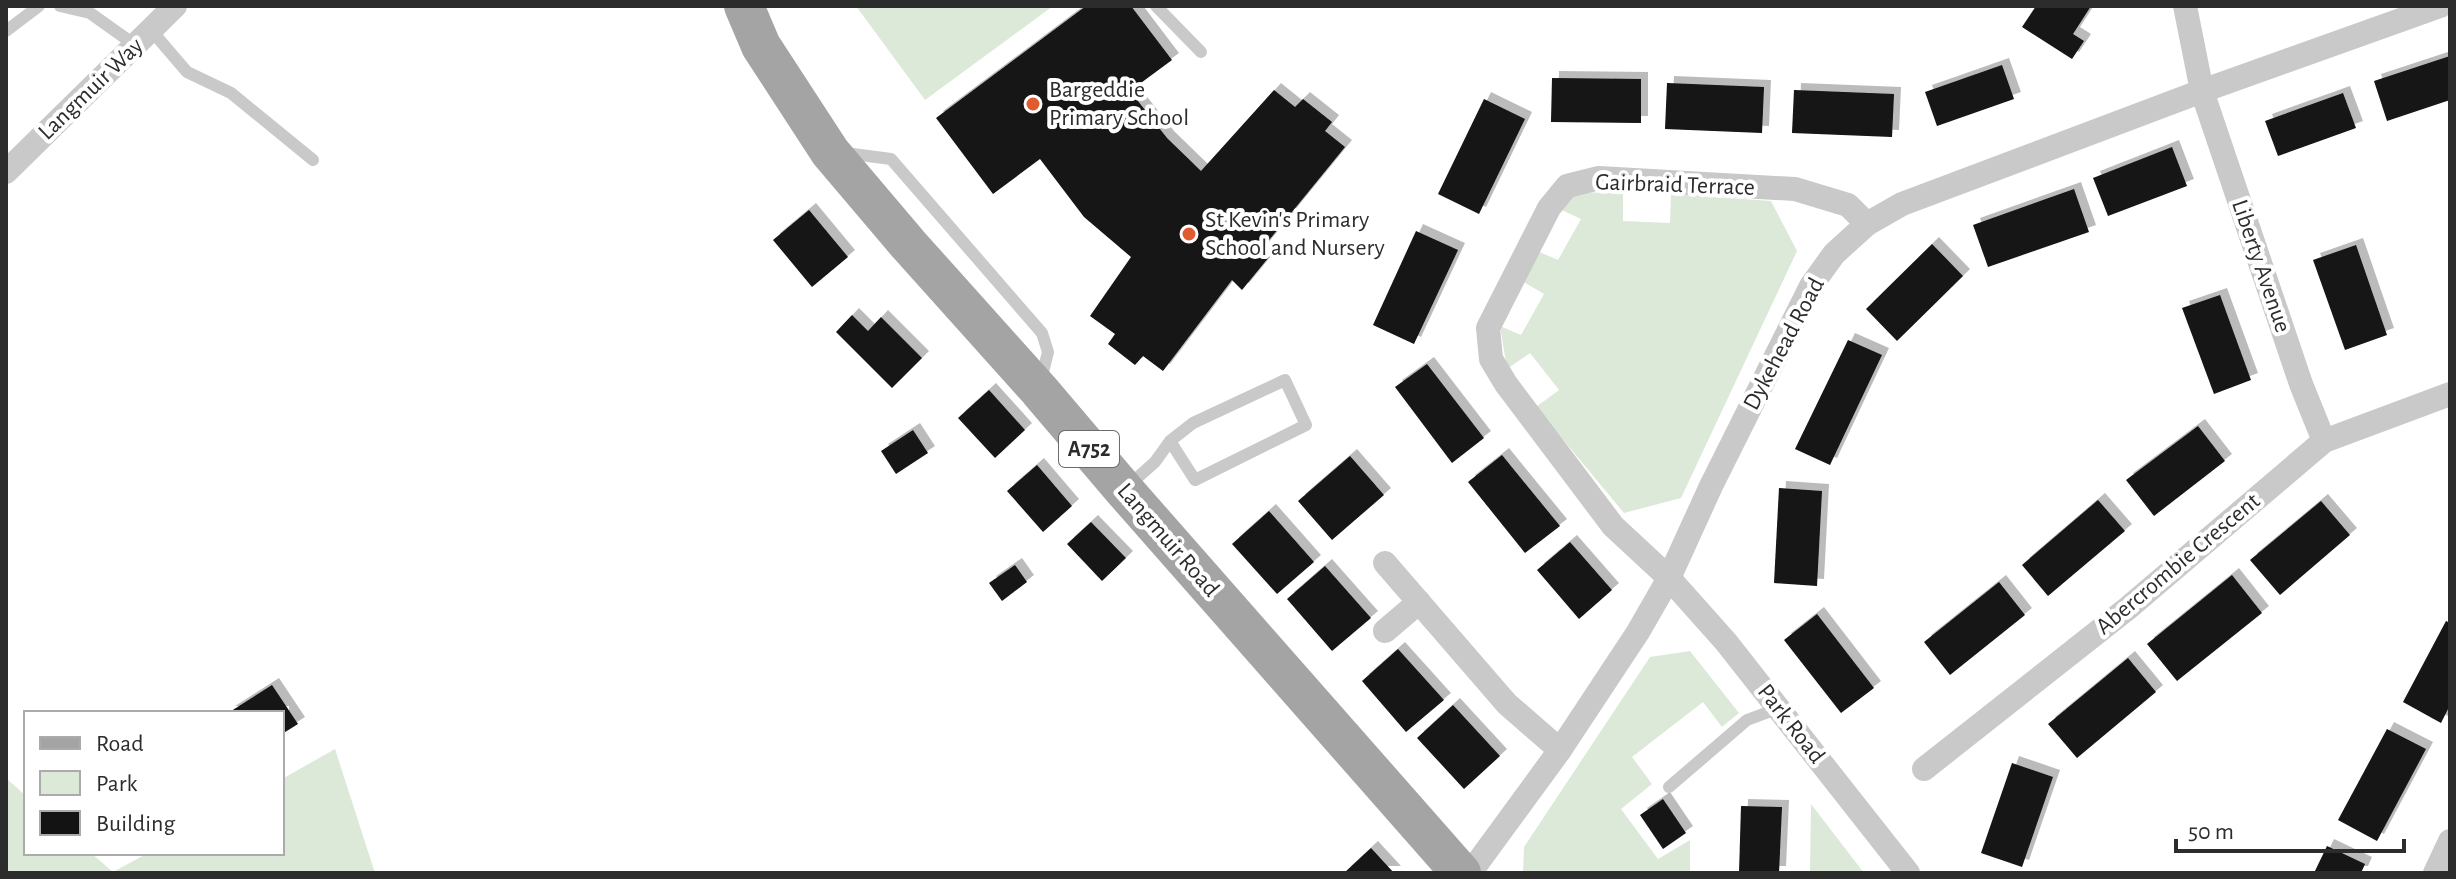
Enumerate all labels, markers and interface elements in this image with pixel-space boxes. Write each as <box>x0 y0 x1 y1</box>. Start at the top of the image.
street label: Langmuir Way <box>34 33 148 145</box>
place label: Bargeddie Primary School <box>1049 78 1189 130</box>
marker: Bargeddie Primary School <box>1024 95 1042 113</box>
street label: Gairbraid Terrace <box>1595 170 1755 200</box>
street label: Liberty Avenue <box>2227 196 2295 336</box>
place label: St Kevin's Primary School and Nursery <box>1205 208 1385 260</box>
marker: St Kevin's Primary School and Nursery <box>1180 225 1198 243</box>
street label: Dykehead Road <box>1739 274 1829 414</box>
road number: A752 <box>1059 431 1119 467</box>
street label: Langmuir Road <box>1112 479 1224 601</box>
street label: Abercrombie Crescent <box>2092 488 2265 639</box>
street label: Park Road <box>1753 680 1829 768</box>
legend <box>24 711 284 855</box>
text: Road <box>96 732 144 756</box>
text: Park <box>96 772 137 796</box>
scale bar <box>2176 803 2404 853</box>
text: Building <box>96 812 175 836</box>
text: 50 m <box>2188 820 2234 844</box>

